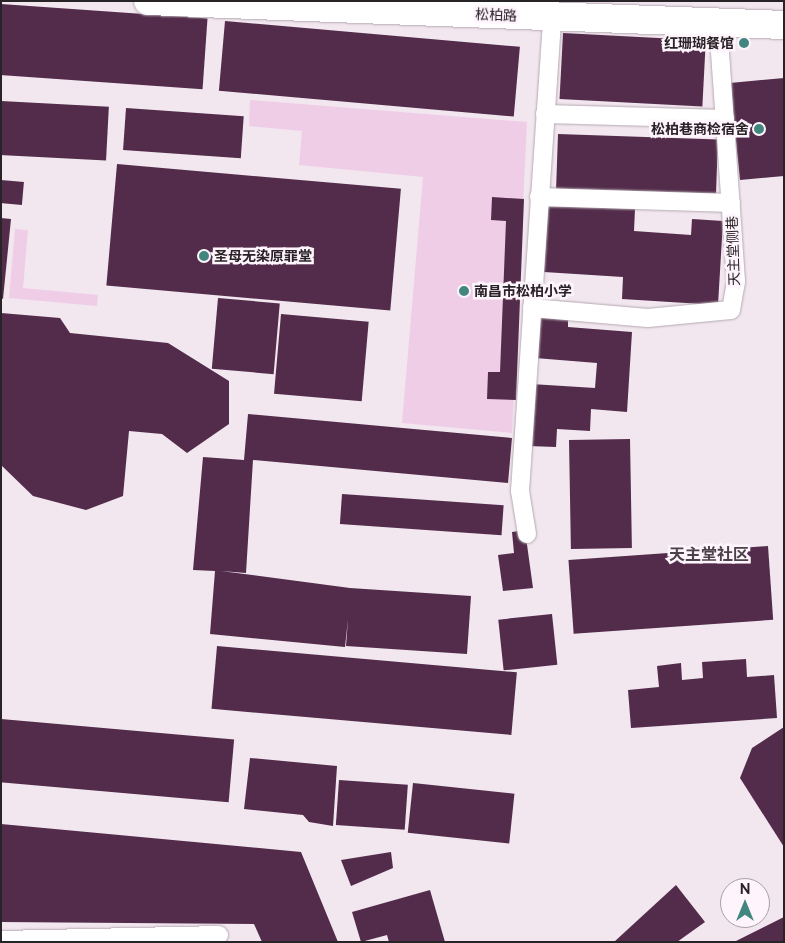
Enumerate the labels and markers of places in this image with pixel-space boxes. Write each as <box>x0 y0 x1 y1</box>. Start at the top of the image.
place label: 红珊瑚餐馆 <box>664 35 734 51</box>
marker: 红珊瑚餐馆 <box>738 37 750 49</box>
place label: 松柏巷商检宿舍 <box>651 121 749 137</box>
marker: 松柏巷商检宿舍 <box>753 123 765 135</box>
place label: 圣母无染原罪堂 <box>214 248 312 264</box>
marker: 圣母无染原罪堂 <box>198 250 210 262</box>
place label: 南昌市松柏小学 <box>474 283 572 299</box>
marker: 南昌市松柏小学 <box>458 285 470 297</box>

